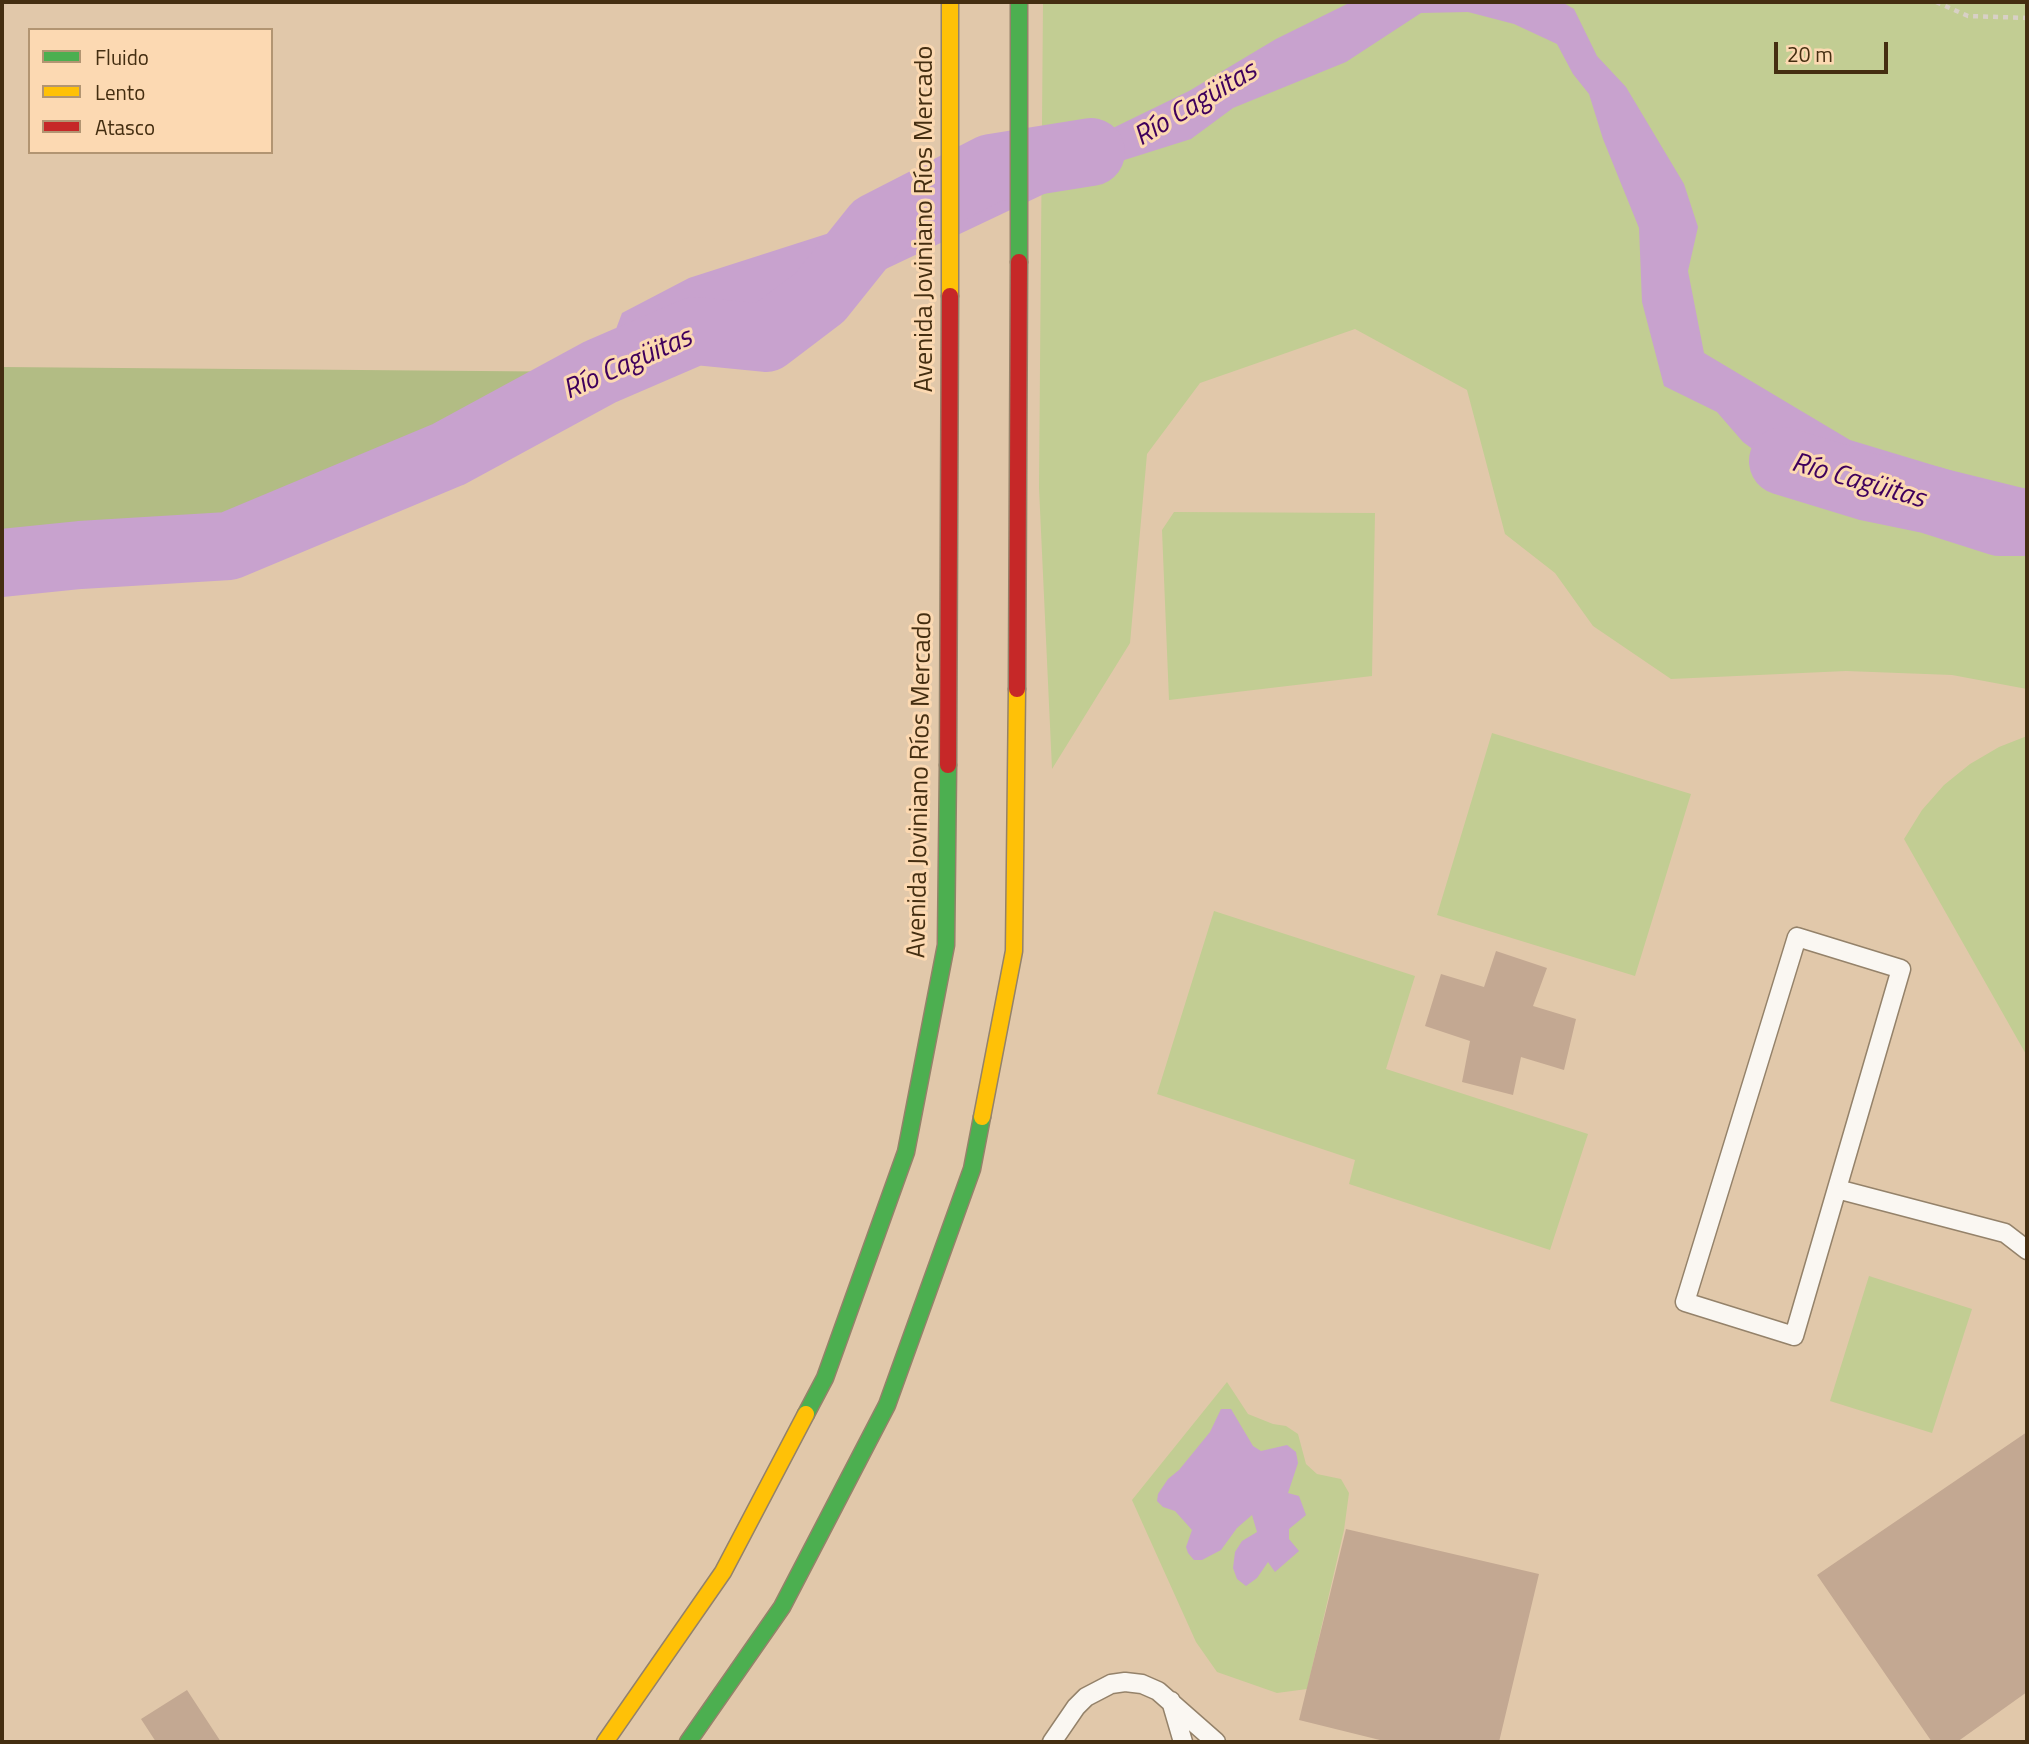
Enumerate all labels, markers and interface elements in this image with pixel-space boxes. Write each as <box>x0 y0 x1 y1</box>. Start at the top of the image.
legend <box>28 28 273 154</box>
scale bar <box>1777 28 1891 72</box>
text: 20 m <box>1787 38 1833 70</box>
text: Fluido <box>95 41 149 73</box>
street label: Avenida Joviniano Ríos Mercado <box>910 46 942 392</box>
water label: Río Cagüitas <box>1129 55 1263 155</box>
text: Lento <box>95 76 145 108</box>
text: Atasco <box>95 111 155 143</box>
water label: Río Cagüitas <box>559 322 697 408</box>
water label: Río Cagüitas <box>1787 447 1929 517</box>
street label: Avenida Joviniano Ríos Mercado <box>902 612 940 958</box>

